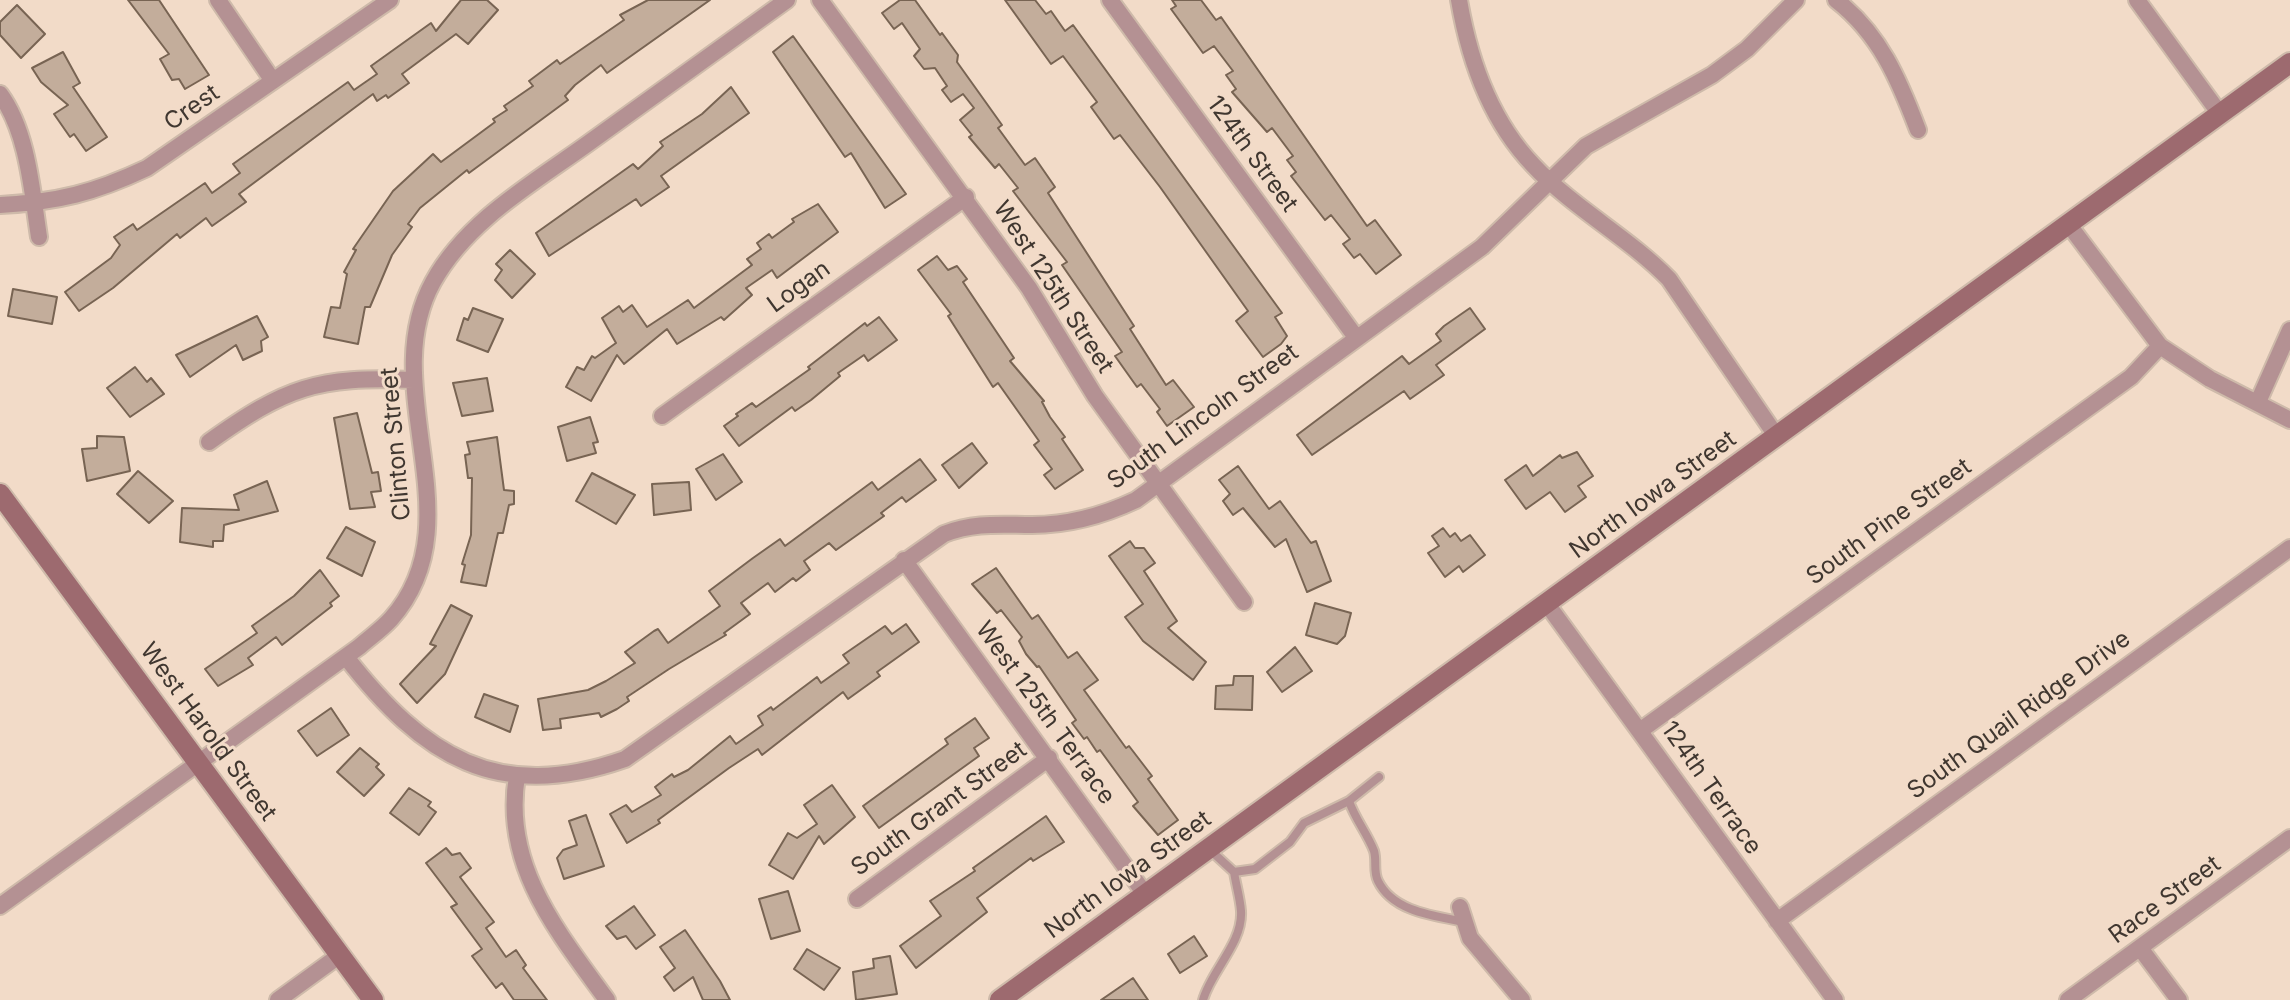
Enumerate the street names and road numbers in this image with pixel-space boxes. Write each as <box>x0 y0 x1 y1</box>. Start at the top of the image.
street label: Crest <box>159 79 225 137</box>
street label: 124th Street <box>1200 91 1304 217</box>
street label: West 125th Street <box>987 196 1119 378</box>
street label: Logan <box>762 255 836 319</box>
street label: South Lincoln Street <box>1102 338 1304 496</box>
street label: Clinton Street <box>375 366 417 522</box>
street label: North Iowa Street <box>1564 425 1742 565</box>
street label: South Pine Street <box>1801 453 1977 591</box>
street label: West 125th Terrace <box>969 616 1121 810</box>
street label: South Quail Ridge Drive <box>1902 625 2136 805</box>
street label: West Harold Street <box>134 637 282 827</box>
street label: 124th Terrace <box>1655 716 1767 860</box>
street label: South Grant Street <box>846 736 1032 882</box>
street label: North Iowa Street <box>1039 805 1217 945</box>
street label: Race Street <box>2104 850 2226 950</box>

